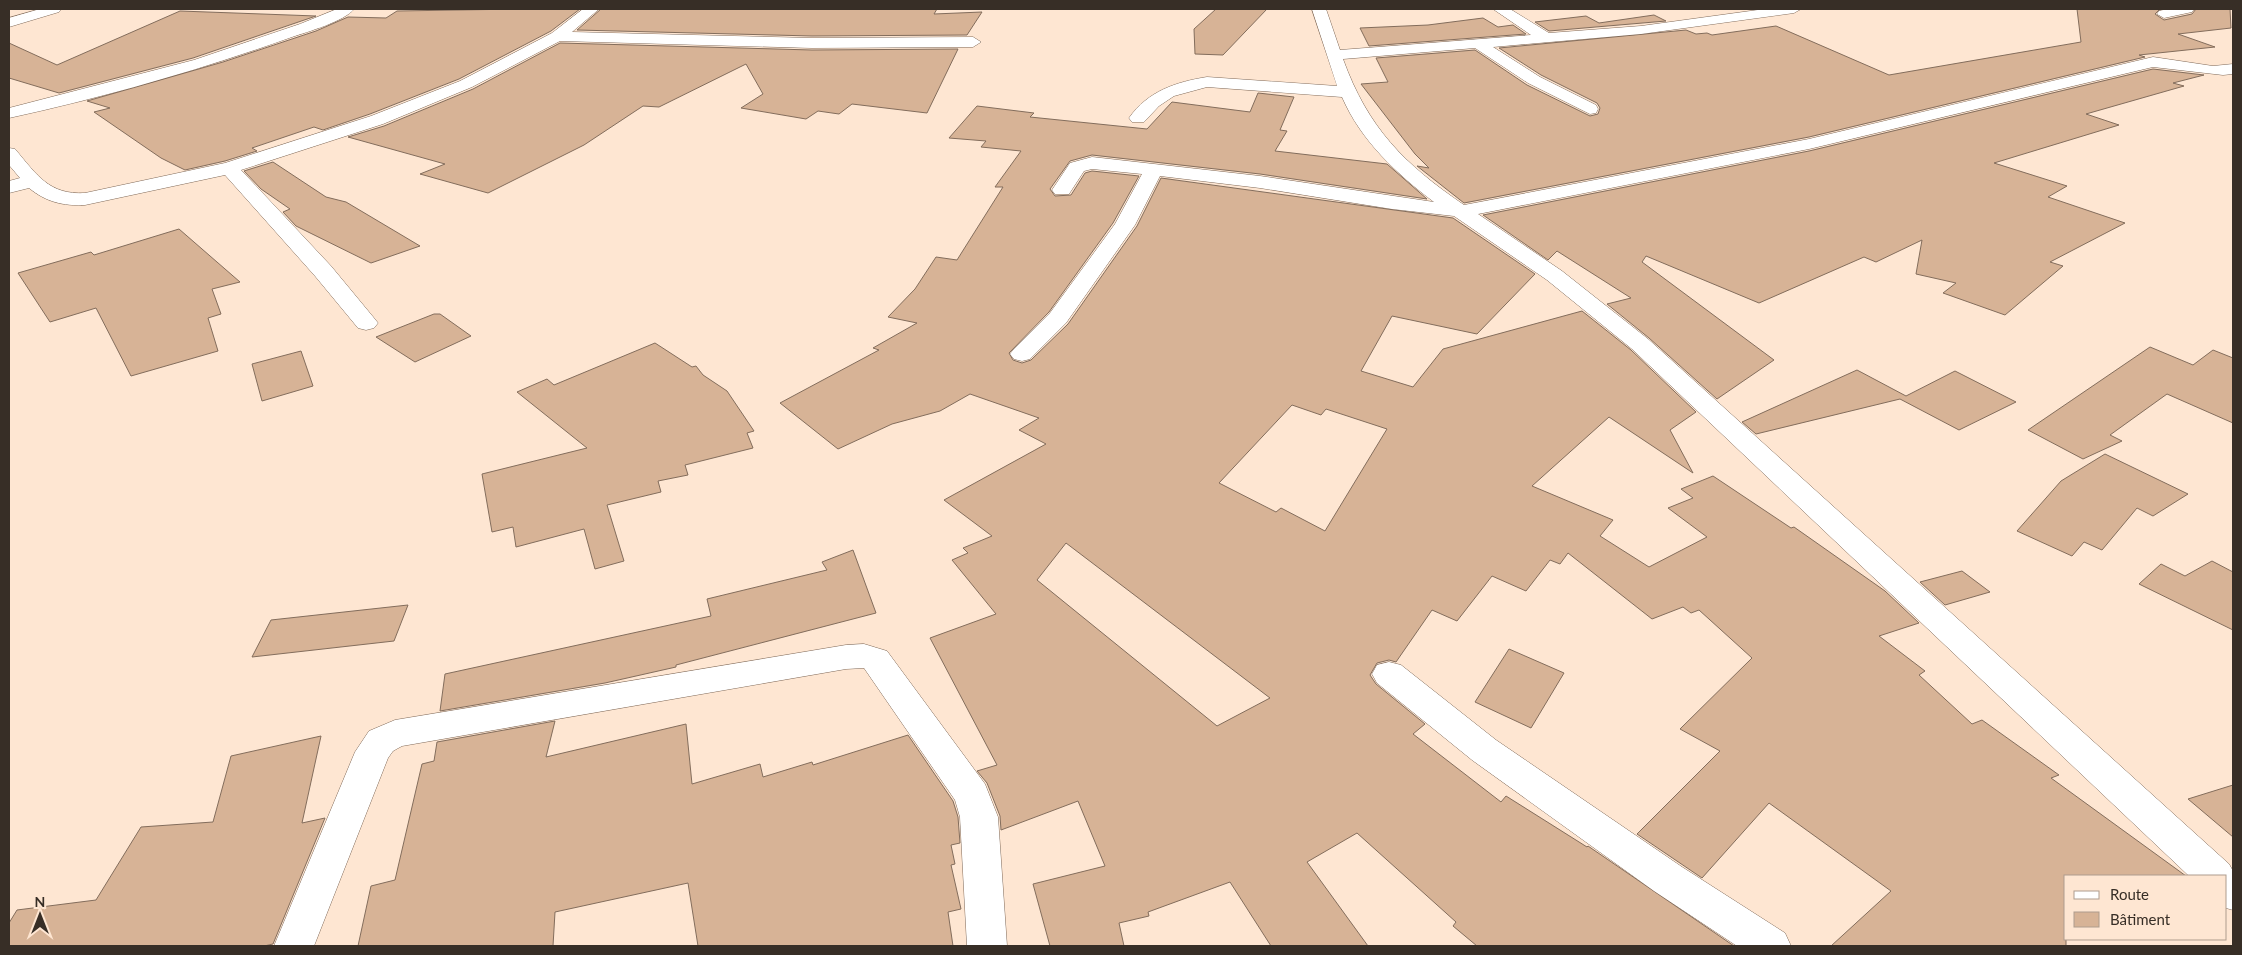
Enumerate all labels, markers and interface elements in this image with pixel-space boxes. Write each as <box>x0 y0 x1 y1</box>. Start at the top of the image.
legend <box>2064 875 2227 940</box>
text: Route <box>2110 885 2149 903</box>
north arrow <box>15 890 65 940</box>
text: N <box>35 893 45 910</box>
text: Bâtiment <box>2110 910 2171 928</box>

